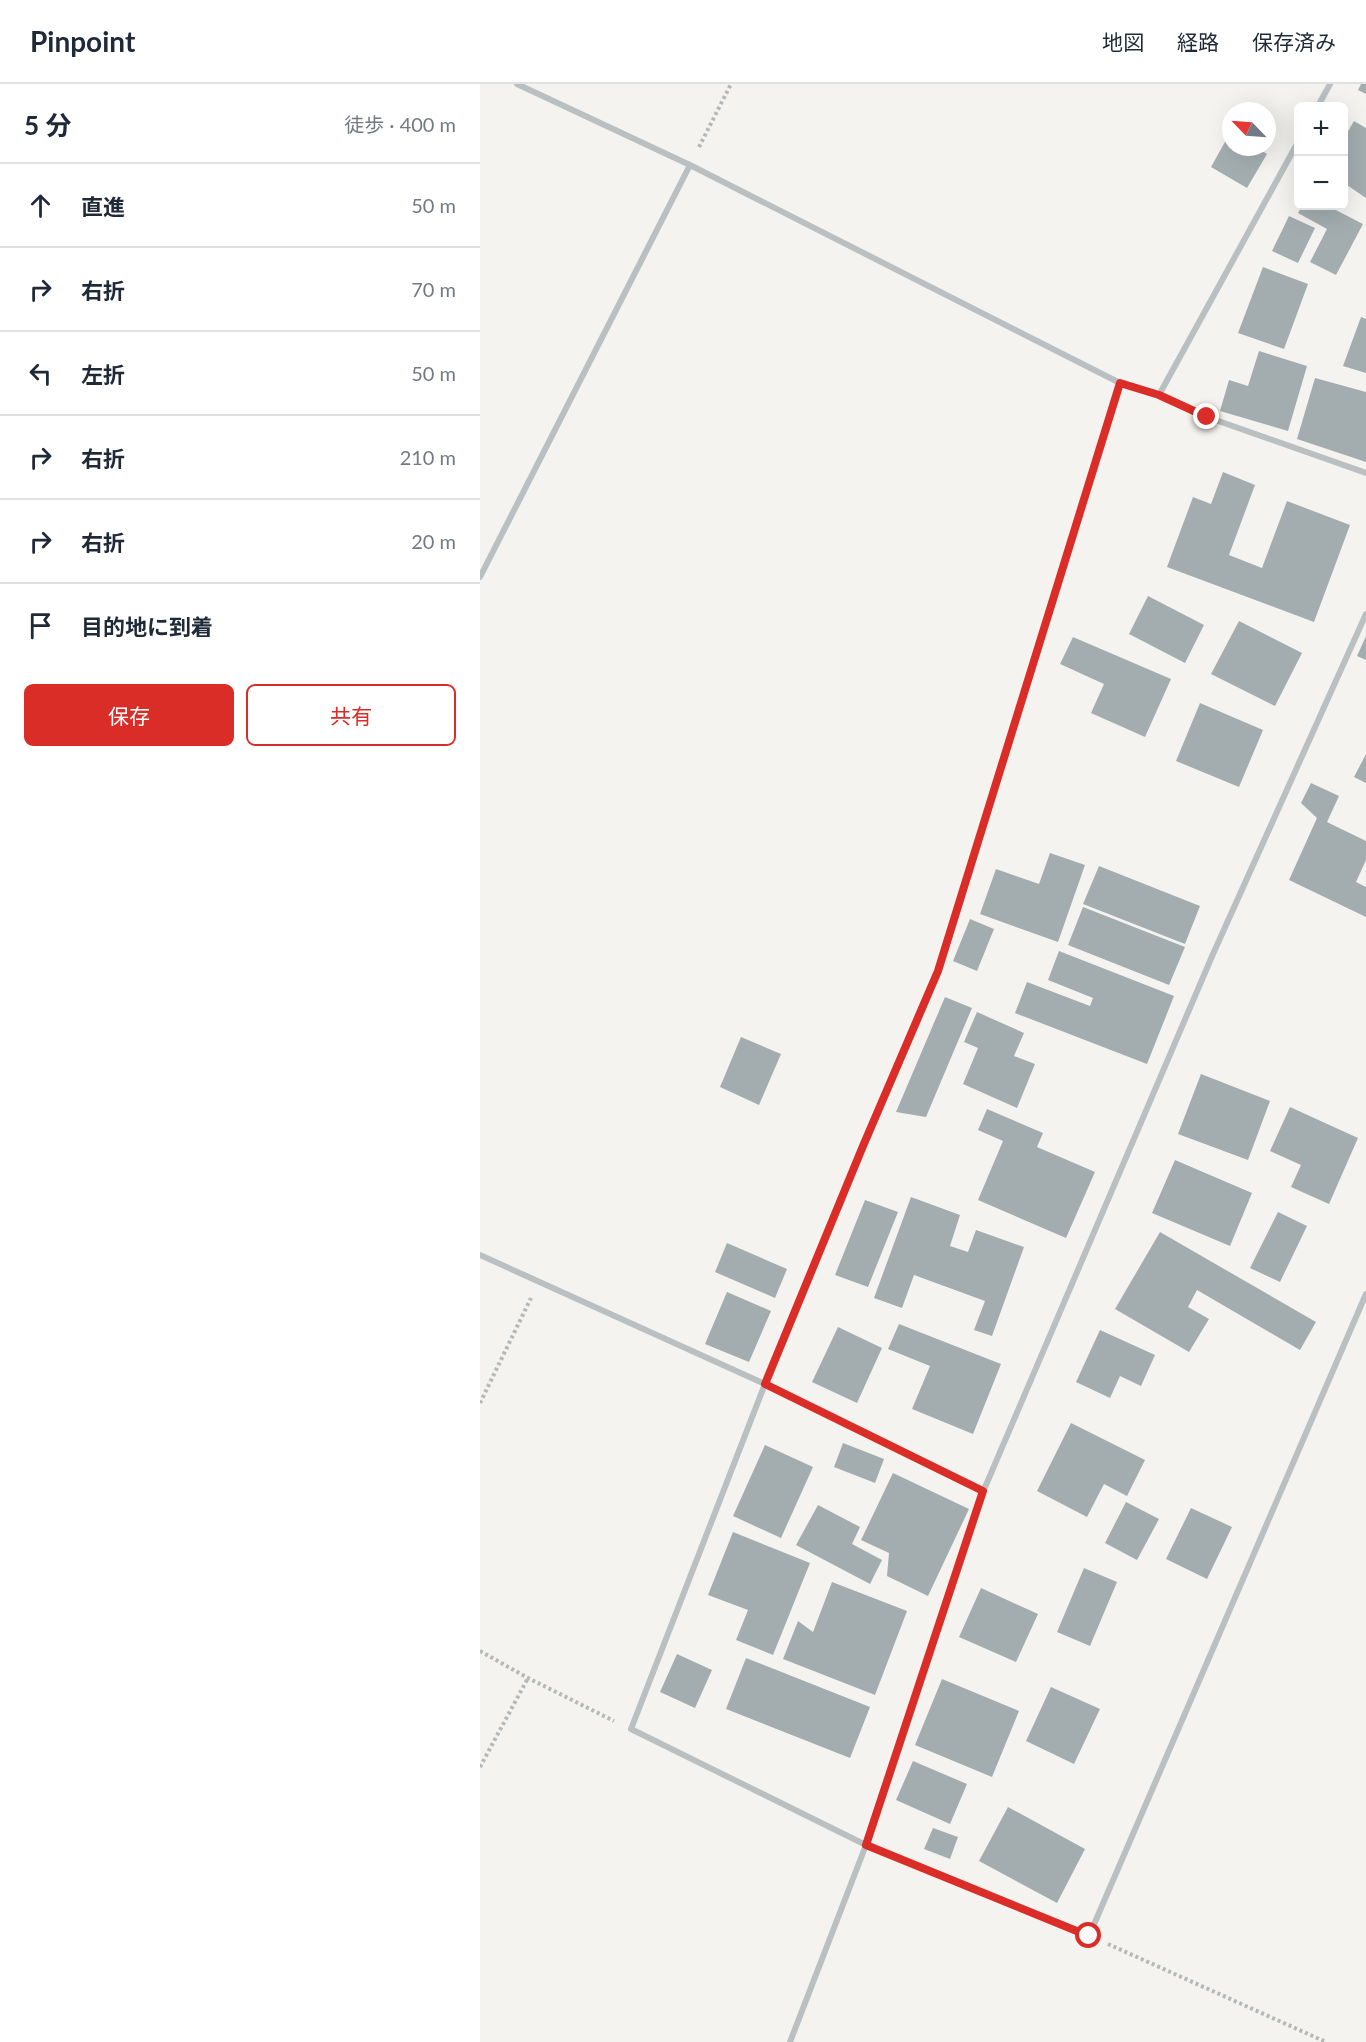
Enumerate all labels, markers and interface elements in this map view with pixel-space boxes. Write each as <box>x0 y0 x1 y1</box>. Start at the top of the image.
text: Pinpoint <box>30 24 135 58</box>
text: 地図 <box>1102 29 1144 54</box>
text: 経路 <box>1177 29 1219 54</box>
text: 保存済み <box>1252 29 1336 54</box>
north arrow <box>1222 102 1276 156</box>
map controls <box>1294 102 1348 210</box>
button: + <box>1294 102 1348 156</box>
text: 5 分 <box>24 109 71 141</box>
text: 徒歩 · 400 m <box>344 112 456 136</box>
button: − <box>1294 156 1348 210</box>
icon: ahead <box>24 189 57 222</box>
text: 直進 <box>81 193 125 220</box>
text: 50 m <box>411 193 456 217</box>
icon: right <box>24 273 57 306</box>
text: 右折 <box>81 277 125 304</box>
text: 70 m <box>411 277 456 301</box>
icon: left <box>24 357 57 390</box>
text: 左折 <box>81 361 125 388</box>
text: 50 m <box>411 361 456 385</box>
route end <box>1193 403 1219 429</box>
icon: right <box>24 441 57 474</box>
text: 右折 <box>81 445 125 472</box>
text: 210 m <box>400 445 456 469</box>
icon: right <box>24 525 57 558</box>
text: 右折 <box>81 529 125 556</box>
text: 20 m <box>411 529 456 553</box>
icon: arrive <box>24 609 57 642</box>
text: 目的地に到着 <box>81 613 213 640</box>
button: 保存 <box>24 684 234 746</box>
button: 共有 <box>246 684 456 746</box>
route start <box>1075 1922 1101 1948</box>

